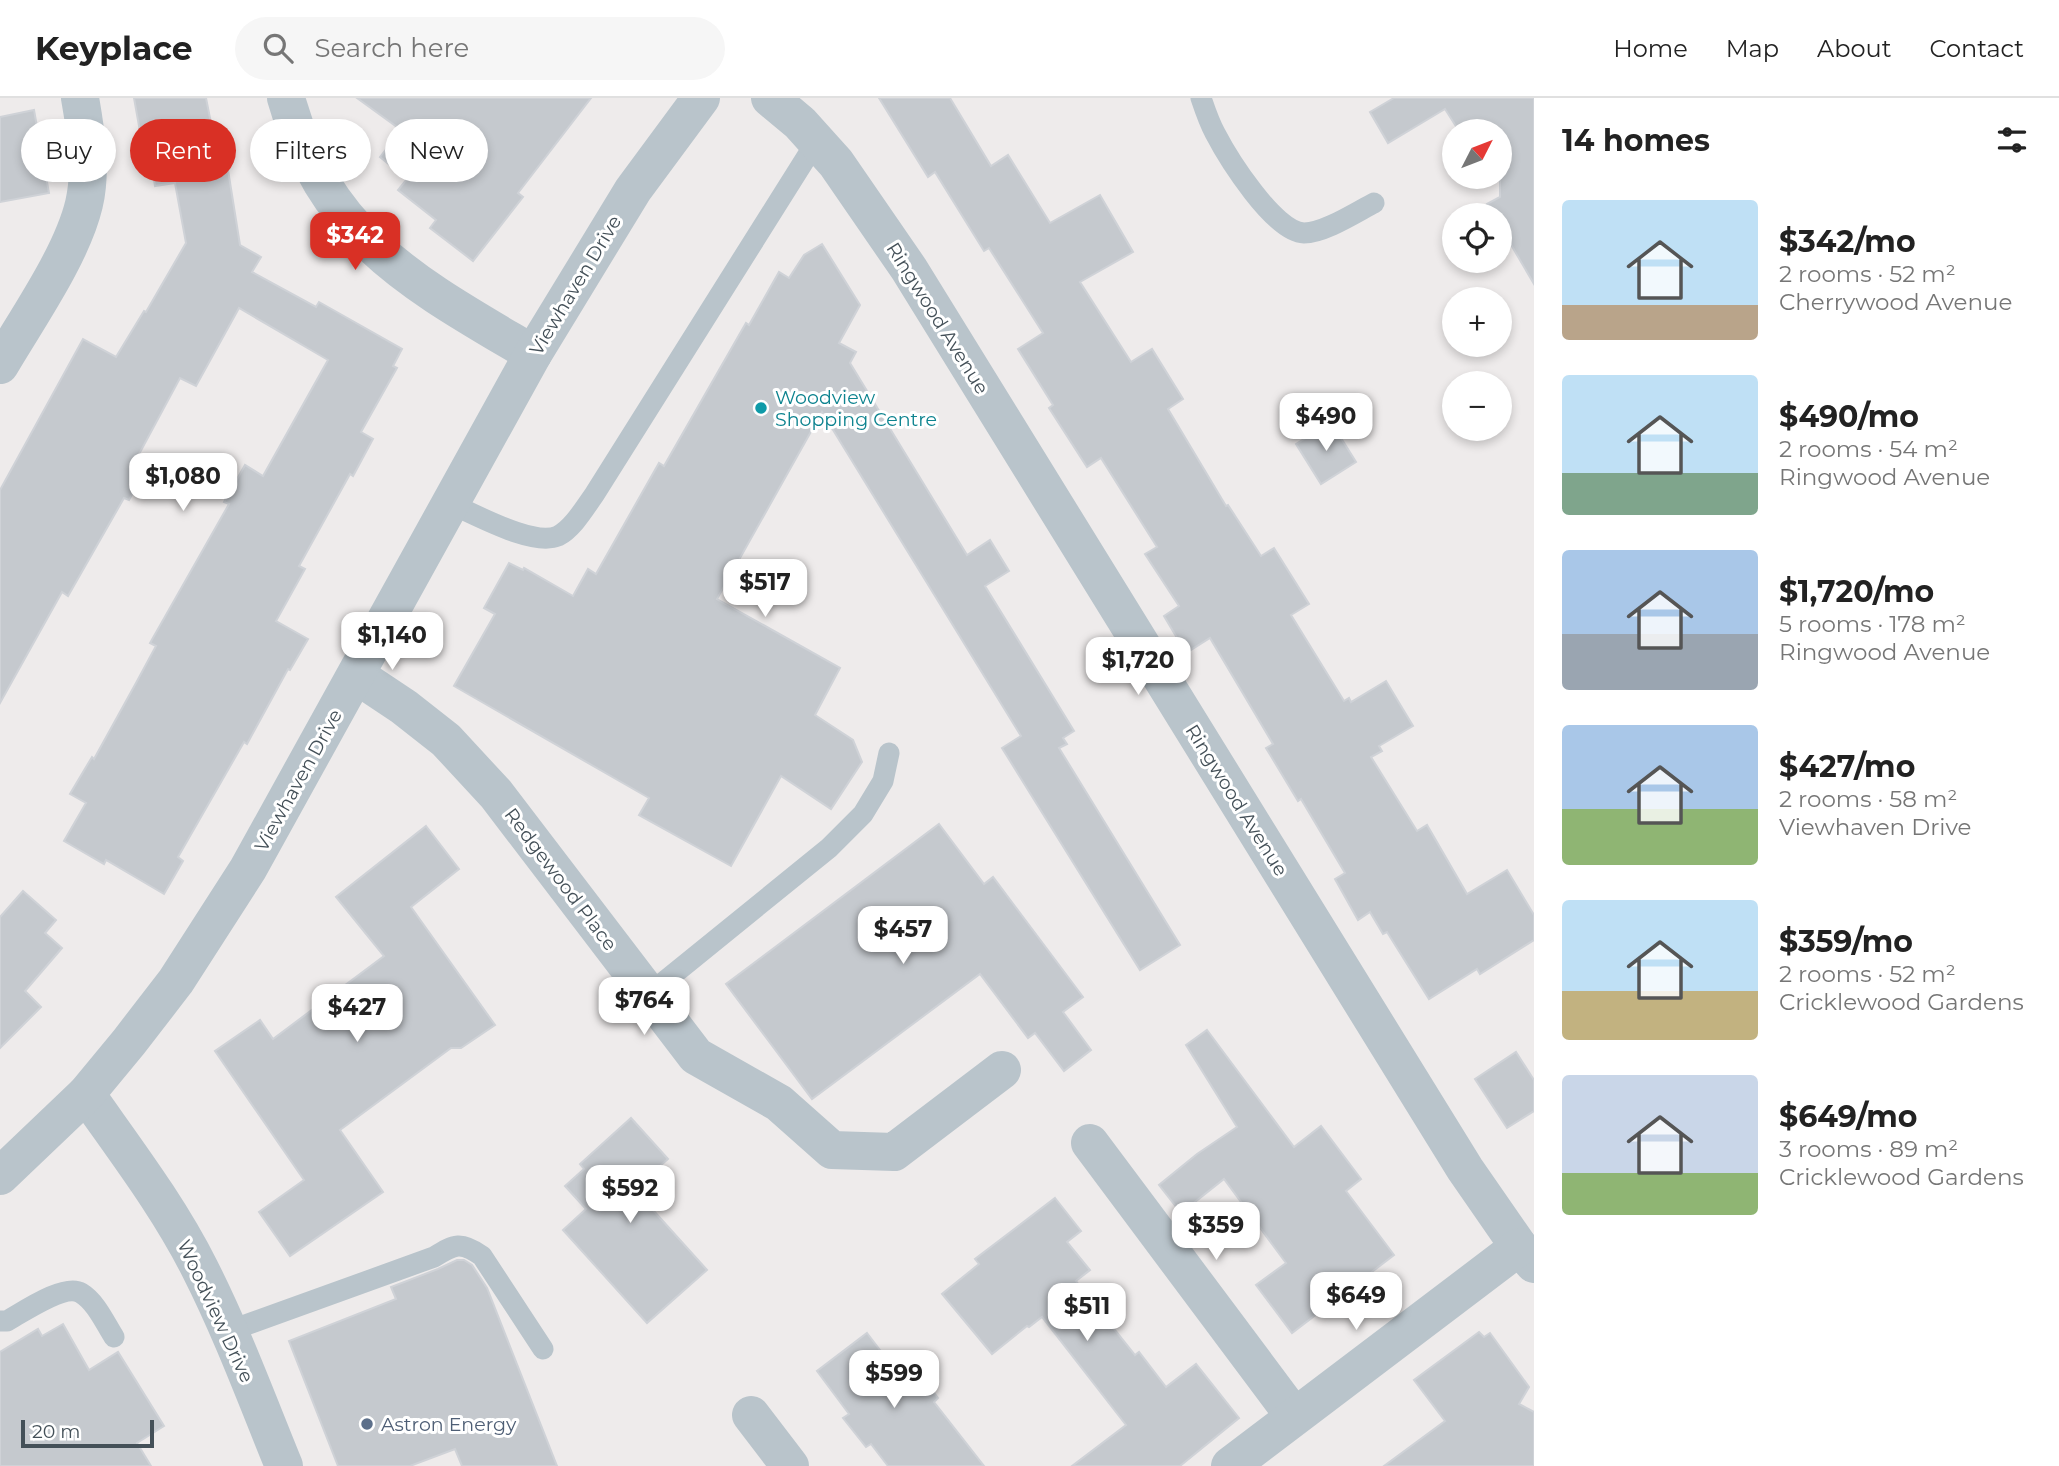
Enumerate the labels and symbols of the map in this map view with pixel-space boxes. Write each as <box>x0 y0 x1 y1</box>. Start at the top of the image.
north arrow <box>1442 119 1512 189</box>
street label: Viewhaven Drive <box>525 211 626 359</box>
pin: $342 <box>314 212 396 272</box>
street label: Ringwood Avenue <box>882 238 994 398</box>
place label: Woodview Shopping Centre <box>775 386 937 431</box>
pin: $490 <box>1285 394 1367 453</box>
marker: Woodview Shopping Centre <box>753 400 769 416</box>
pin: $1,080 <box>126 454 240 513</box>
pin: $517 <box>724 560 806 619</box>
pin: $1,140 <box>335 612 449 672</box>
pin: $1,720 <box>1081 638 1195 697</box>
street label: Viewhaven Drive <box>250 705 347 855</box>
street label: Ringwood Avenue <box>1181 720 1293 880</box>
street label: Redgewood Place <box>500 804 622 955</box>
pin: $457 <box>862 906 944 966</box>
pin: $764 <box>603 978 685 1037</box>
pin: $427 <box>316 984 398 1044</box>
pin: $592 <box>589 1166 671 1225</box>
pin: $359 <box>1175 1202 1257 1262</box>
street label: Woodview Drive <box>172 1236 259 1386</box>
pin: $649 <box>1315 1272 1397 1332</box>
pin: $511 <box>1046 1284 1128 1343</box>
pin: $599 <box>853 1350 935 1410</box>
place label: Astron Energy <box>381 1413 517 1436</box>
marker: Astron Energy <box>359 1416 375 1432</box>
scale bar <box>21 1417 154 1449</box>

